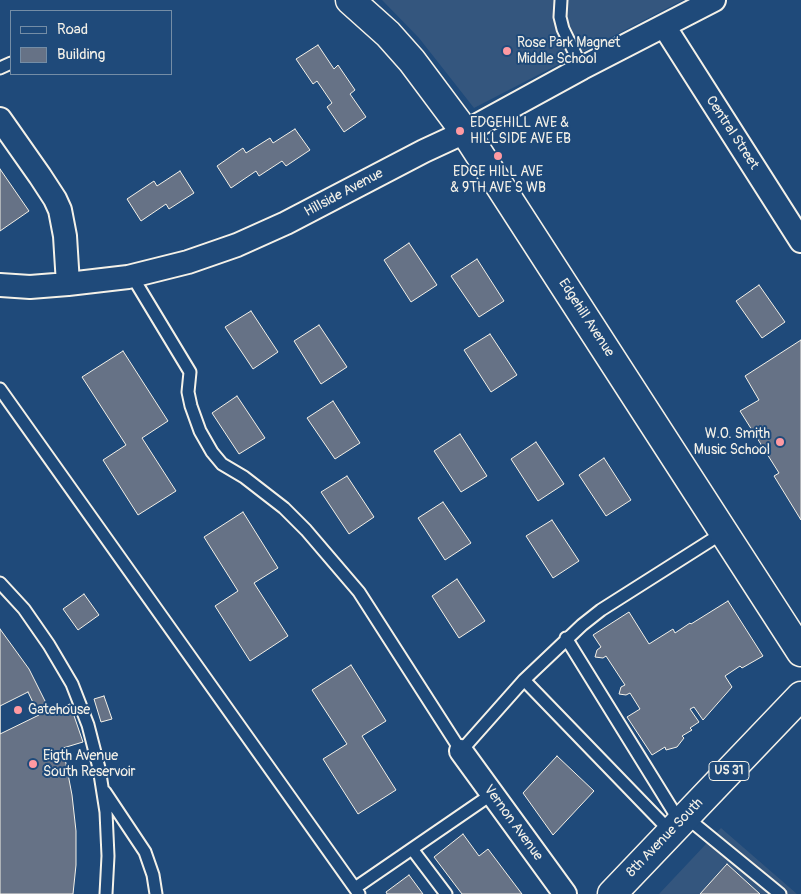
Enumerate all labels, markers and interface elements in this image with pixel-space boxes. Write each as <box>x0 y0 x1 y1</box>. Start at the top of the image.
legend <box>10 10 172 75</box>
text: Road <box>57 20 88 39</box>
place label: Rose Park Magnet Middle School <box>517 35 620 68</box>
text: Building <box>57 45 105 64</box>
marker: Rose Park Magnet Middle School <box>501 45 513 57</box>
street label: Central Street <box>702 93 762 173</box>
place label: EDGEHILL AVE & HILLSIDE AVE EB <box>470 115 571 148</box>
marker: EDGEHILL AVE & HILLSIDE AVE EB <box>454 125 466 137</box>
marker: EDGE HILL AVE & 9TH AVE S WB <box>492 150 504 162</box>
place label: EDGE HILL AVE & 9TH AVE S WB <box>450 164 546 196</box>
street label: Hillside Avenue <box>302 165 386 221</box>
street label: Edgehill Avenue <box>554 276 618 360</box>
place label: W.O. Smith Music School <box>694 426 770 458</box>
marker: W.O. Smith Music School <box>774 436 786 448</box>
place label: Gatehouse <box>28 702 90 718</box>
marker: Gatehouse <box>12 704 24 716</box>
place label: Eigth Avenue South Reservoir <box>43 748 135 780</box>
marker: Eigth Avenue South Reservoir <box>27 758 39 770</box>
road number: US 31 <box>709 761 749 780</box>
street label: Vernon Avenue <box>480 782 546 864</box>
street label: 8th Avenue South <box>623 795 707 881</box>

